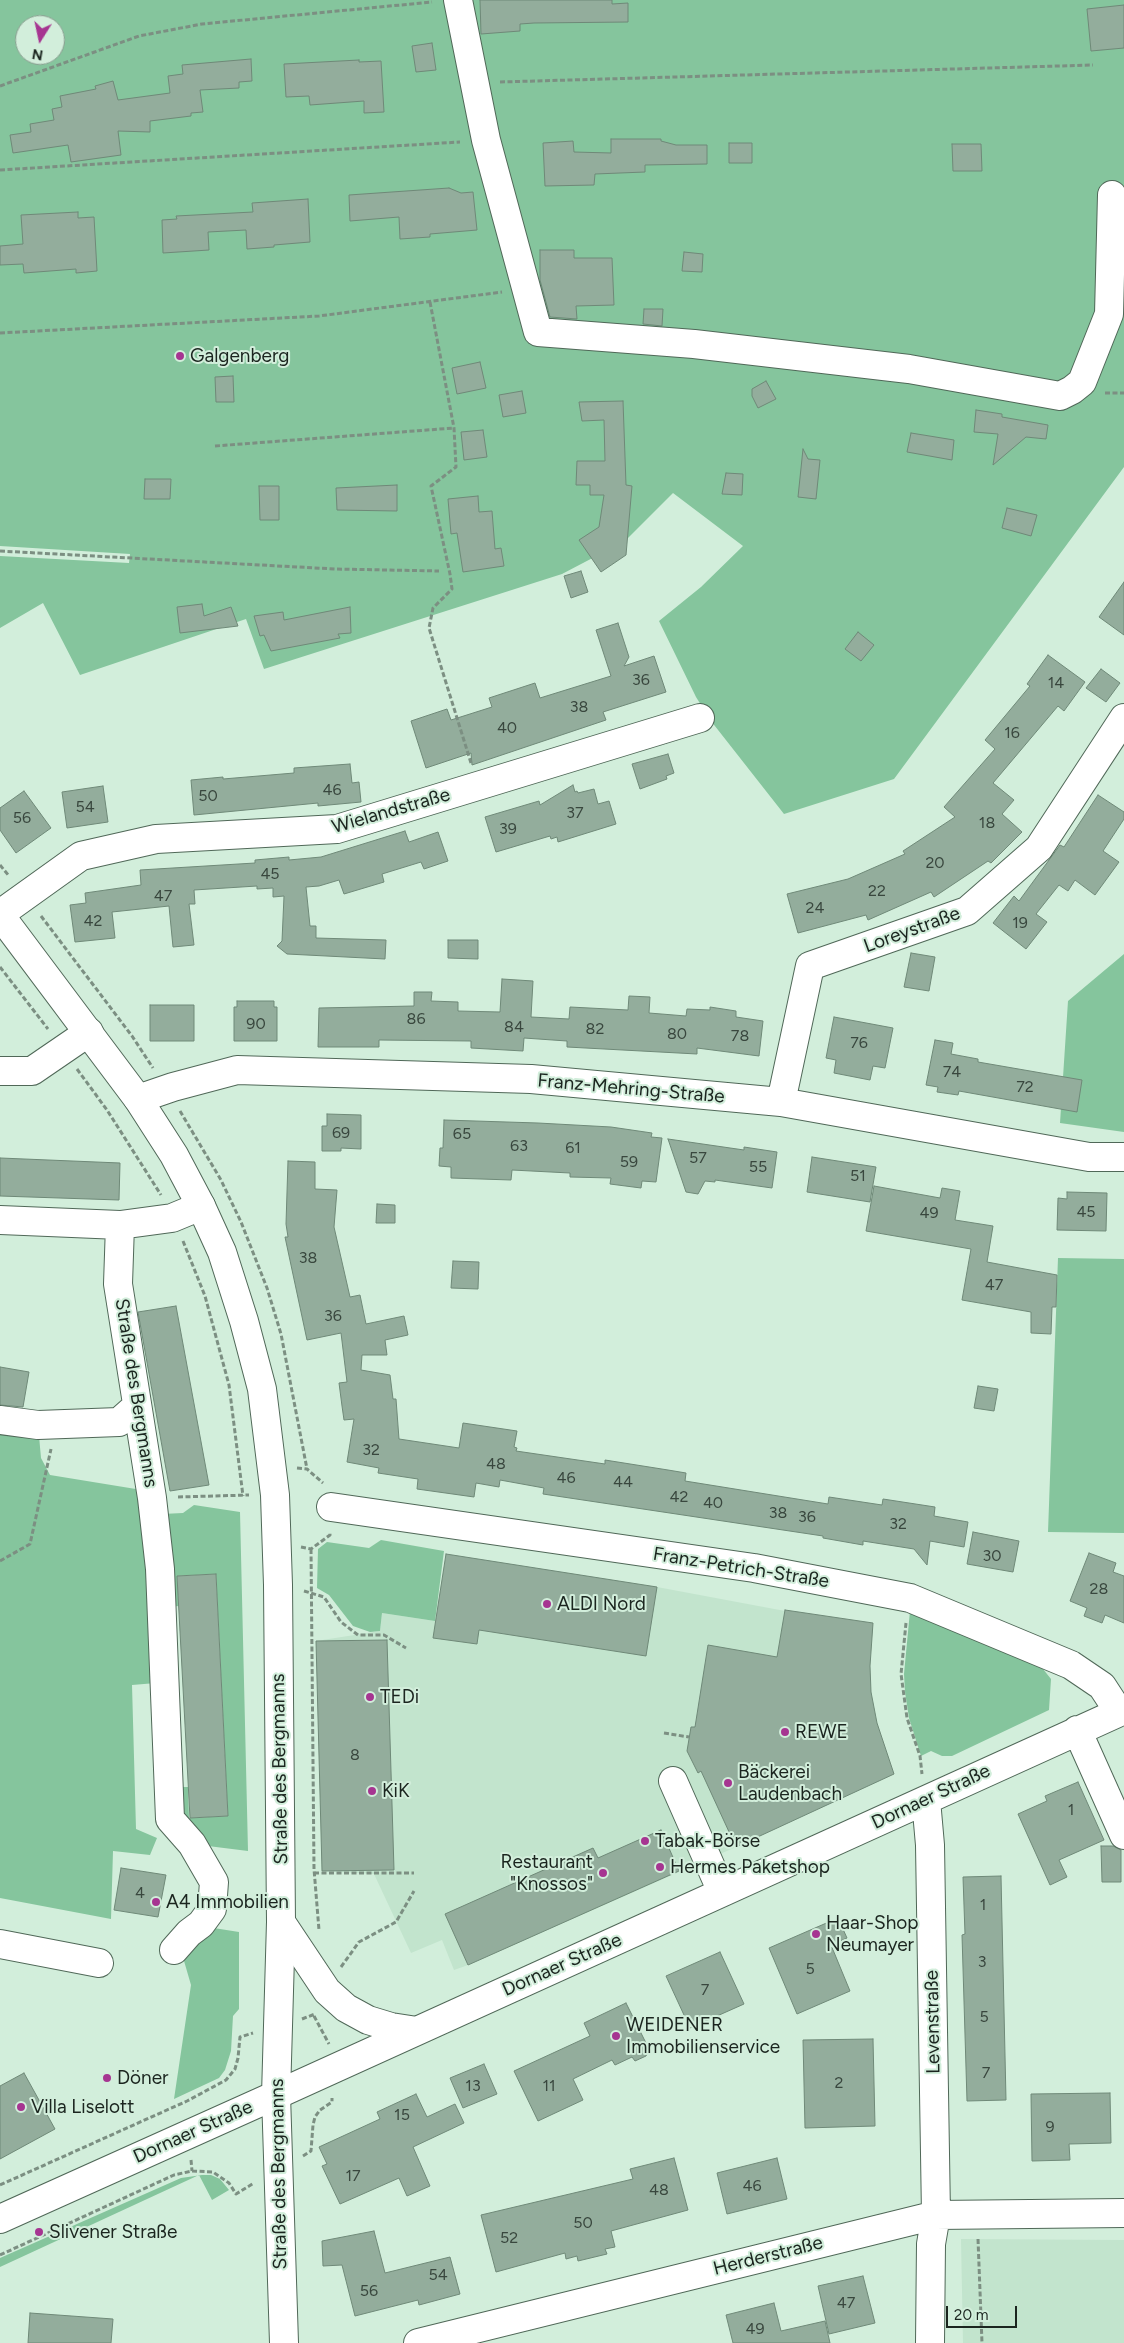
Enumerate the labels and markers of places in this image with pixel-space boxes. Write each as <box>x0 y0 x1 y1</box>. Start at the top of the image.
place label: Galgenberg <box>190 345 290 367</box>
marker: Galgenberg <box>174 350 186 362</box>
place label: ALDI Nord <box>557 1593 646 1615</box>
marker: ALDI Nord <box>541 1598 553 1610</box>
place label: TEDi <box>380 1686 419 1708</box>
marker: TEDi <box>364 1691 376 1703</box>
place label: REWE <box>795 1721 848 1743</box>
marker: REWE <box>779 1726 791 1738</box>
place label: Bäckerei Laudenbach <box>738 1761 842 1805</box>
marker: Bäckerei Laudenbach <box>722 1777 734 1789</box>
place label: KiK <box>382 1780 410 1802</box>
marker: KiK <box>366 1785 378 1797</box>
place label: Tabak-Börse <box>655 1830 760 1852</box>
marker: Tabak-Börse <box>639 1835 651 1847</box>
place label: Restaurant "Knossos" <box>501 1851 593 1895</box>
place label: Hermes Paketshop <box>670 1856 830 1878</box>
marker: Hermes Paketshop <box>654 1861 666 1873</box>
marker: Restaurant "Knossos" <box>597 1867 609 1879</box>
place label: A4 Immobilien <box>166 1891 289 1913</box>
marker: A4 Immobilien <box>150 1896 162 1908</box>
place label: Haar-Shop Neumayer <box>826 1912 919 1956</box>
marker: Haar-Shop Neumayer <box>810 1928 822 1940</box>
place label: WEIDENER Immobilienservice <box>626 2014 780 2058</box>
marker: WEIDENER Immobilienservice <box>610 2030 622 2042</box>
place label: Döner <box>117 2067 168 2089</box>
marker: Döner <box>101 2072 113 2084</box>
place label: Villa Liselott <box>31 2096 134 2118</box>
marker: Villa Liselott <box>15 2101 27 2113</box>
place label: Slivener Straße <box>49 2221 177 2243</box>
marker: Slivener Straße <box>33 2226 45 2238</box>

